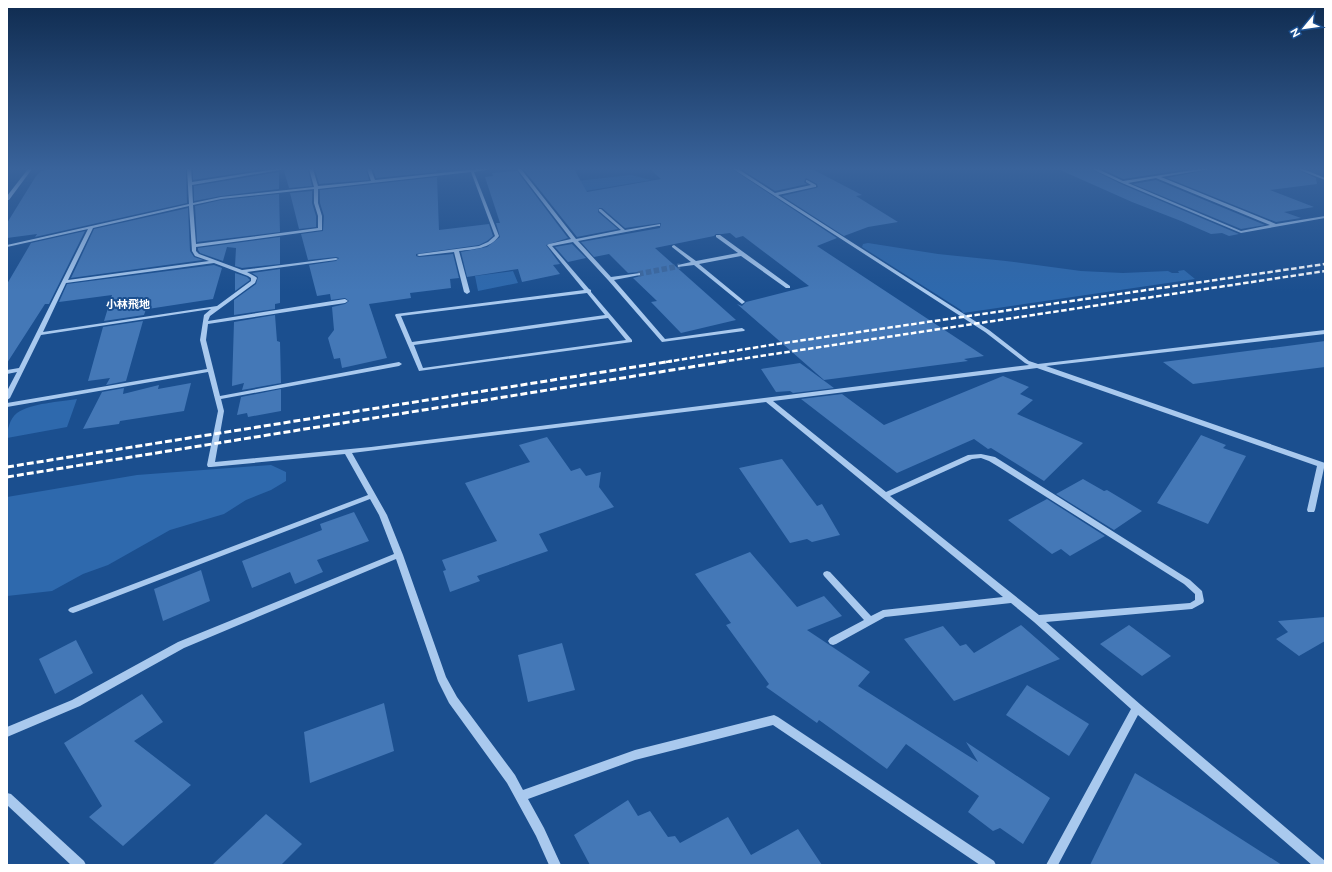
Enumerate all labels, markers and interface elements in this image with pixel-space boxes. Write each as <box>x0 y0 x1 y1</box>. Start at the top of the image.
north arrow <box>1284 8 1324 48</box>
text: N <box>1288 26 1303 39</box>
district label: 小林飛地 <box>106 298 150 311</box>

